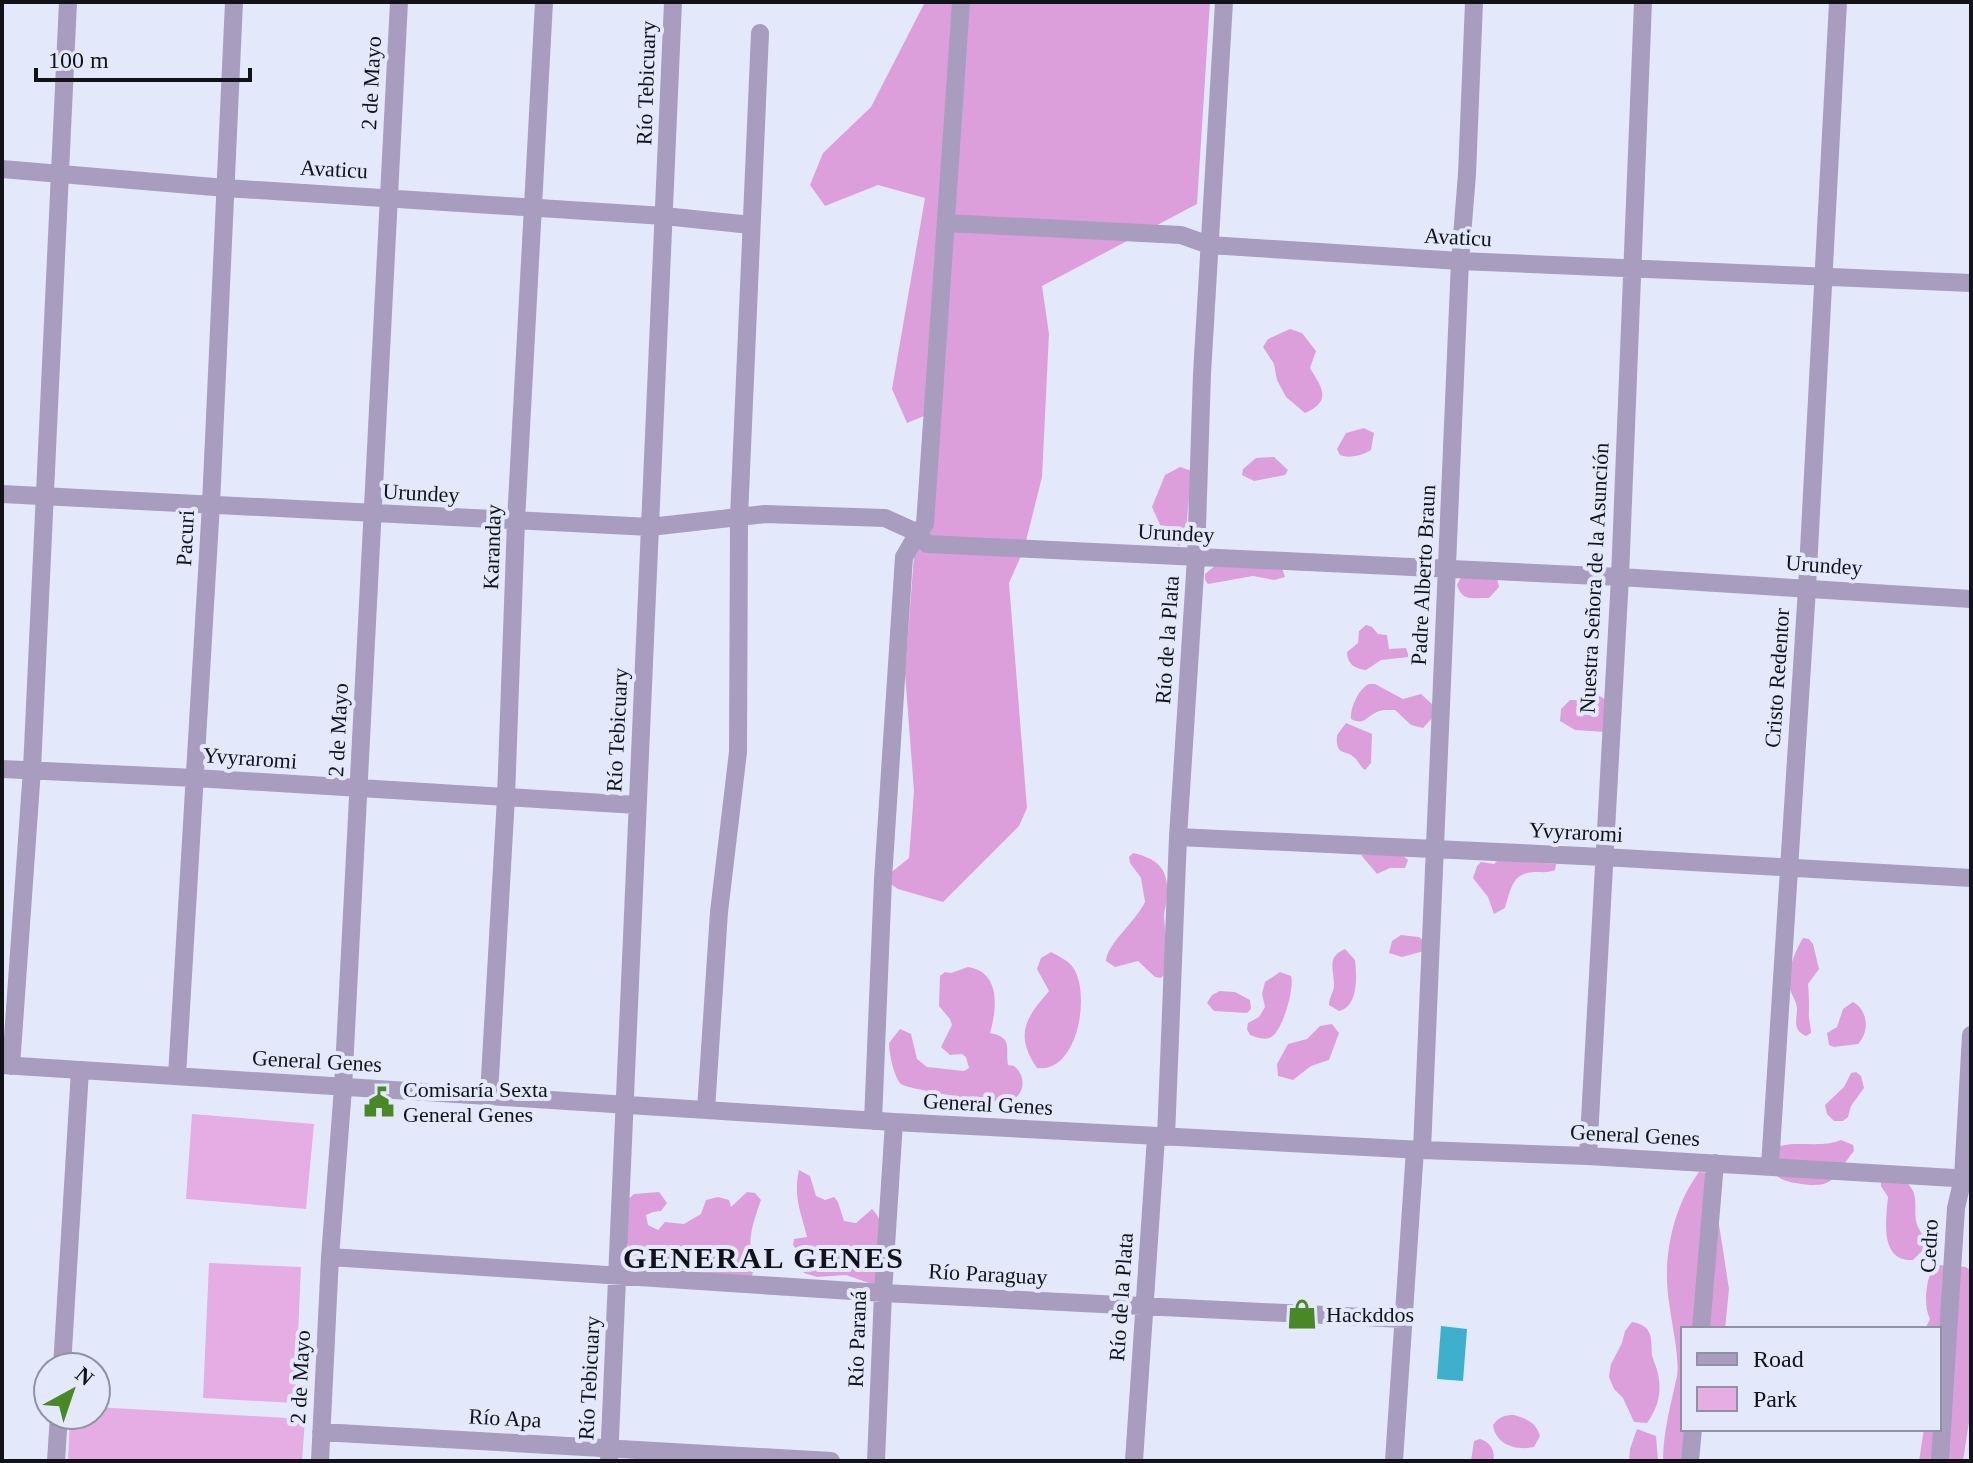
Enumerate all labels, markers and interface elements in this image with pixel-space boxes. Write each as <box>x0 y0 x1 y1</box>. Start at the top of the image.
street label: Río Tebicuary <box>631 20 661 146</box>
scale bar <box>36 32 250 82</box>
street label: 2 de Mayo <box>356 35 386 131</box>
text: 100 m <box>48 47 109 73</box>
street label: Avaticu <box>299 155 369 183</box>
street label: Avaticu <box>1423 223 1493 251</box>
street label: Nuestra Señora de la Asunción <box>1574 442 1614 714</box>
street label: Urundey <box>382 479 460 507</box>
street label: Padre Alberto Braun <box>1406 484 1440 666</box>
street label: Karanday <box>478 504 506 590</box>
street label: Pacuri <box>171 509 199 567</box>
street label: Urundey <box>1137 519 1215 547</box>
street label: Urundey <box>1785 550 1863 580</box>
street label: Río de la Plata <box>1150 575 1184 705</box>
street label: Cristo Redentor <box>1760 607 1794 749</box>
street label: Río Tebicuary <box>601 667 633 793</box>
street label: 2 de Mayo <box>323 682 353 778</box>
street label: Yvyraromi <box>202 742 298 774</box>
street label: Yvyraromi <box>1528 817 1624 847</box>
street label: General Genes <box>251 1045 383 1077</box>
place label: Comisaría Sexta General Genes <box>403 1077 548 1127</box>
public building icon: Comisaría Sexta General Genes <box>362 1085 396 1119</box>
street label: General Genes <box>922 1088 1054 1120</box>
street label: General Genes <box>1569 1119 1701 1151</box>
street label: Cedro <box>1915 1218 1943 1274</box>
street label: Río de la Plata <box>1104 1232 1138 1362</box>
district label: GENERAL GENES <box>623 1241 905 1274</box>
street label: Río Paraguay <box>928 1258 1048 1290</box>
street label: Río Paraná <box>843 1290 871 1388</box>
shop icon: Hackddos <box>1285 1297 1319 1331</box>
place label: Hackddos <box>1326 1302 1414 1327</box>
street label: Río Tebicuary <box>573 1315 605 1441</box>
legend <box>1681 1327 1941 1431</box>
street label: 2 de Mayo <box>285 1329 315 1425</box>
text: Road <box>1753 1346 1804 1372</box>
north arrow <box>32 1351 112 1431</box>
text: N <box>70 1361 99 1391</box>
text: Park <box>1753 1386 1797 1412</box>
street label: Río Apa <box>468 1404 542 1432</box>

